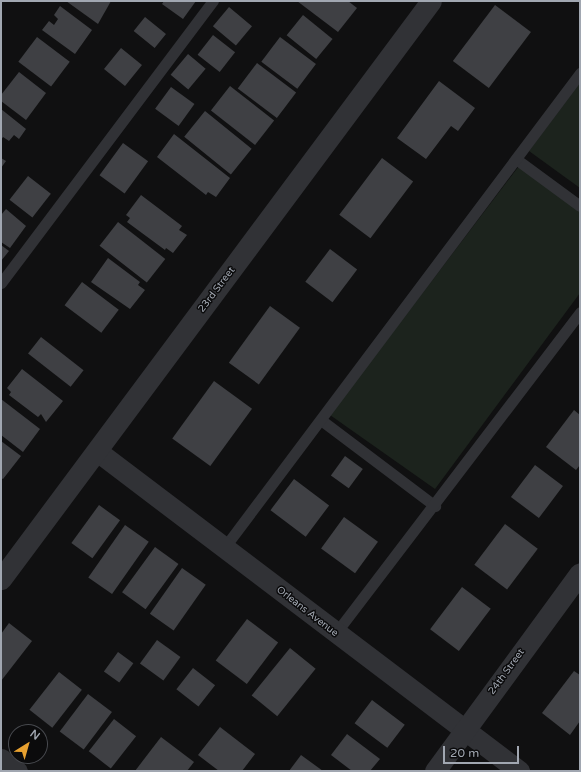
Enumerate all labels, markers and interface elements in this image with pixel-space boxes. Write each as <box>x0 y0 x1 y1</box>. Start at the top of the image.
street label: 23rd Street <box>196 265 238 315</box>
street label: Orleans Avenue <box>274 584 340 640</box>
street label: 24th Street <box>486 647 528 697</box>
north arrow <box>8 724 48 764</box>
text: N <box>27 727 42 743</box>
scale bar <box>445 738 521 764</box>
text: 20 m <box>450 746 479 760</box>

